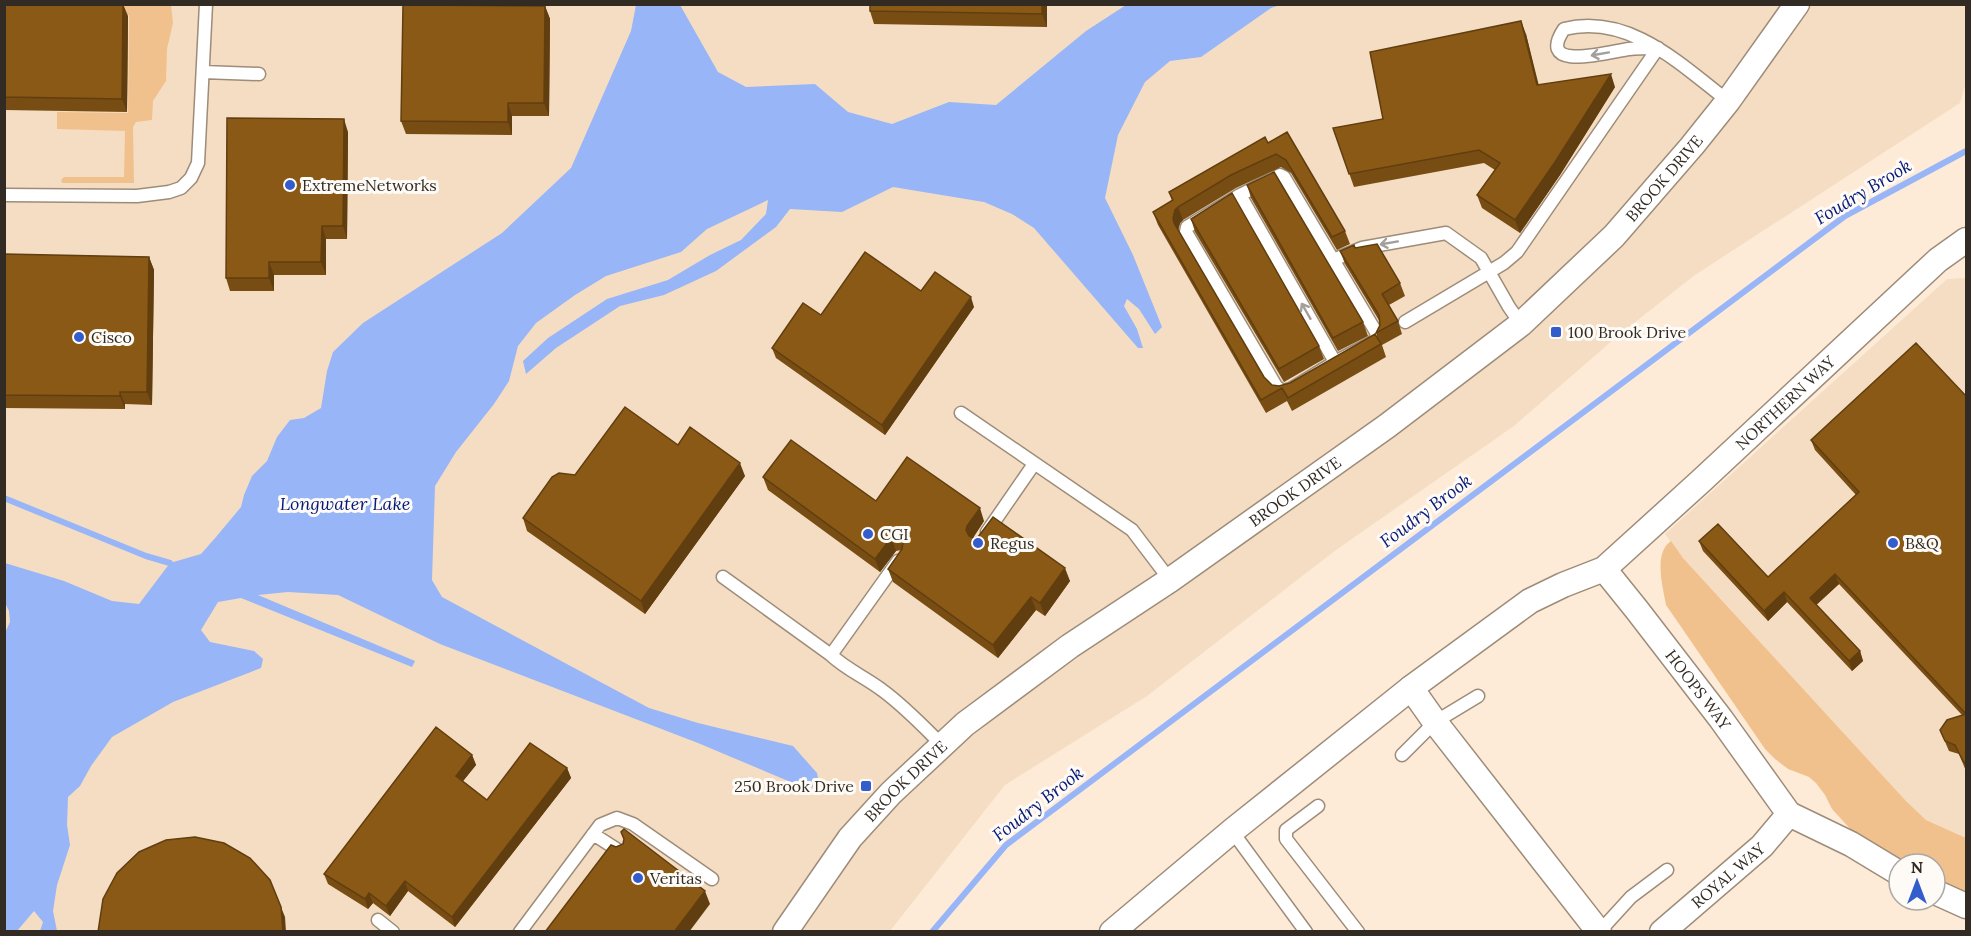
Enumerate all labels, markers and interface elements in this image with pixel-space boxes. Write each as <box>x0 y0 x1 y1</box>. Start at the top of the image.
one-way arrow <box>1591 49 1611 60</box>
street label: BROOK DRIVE <box>1621 131 1707 226</box>
water label: Foudry Brook <box>1810 154 1915 229</box>
place label: ExtremeNetworks <box>302 175 437 195</box>
marker: ExtremeNetworks <box>283 178 297 192</box>
one-way arrow <box>1379 238 1399 249</box>
one-way arrow <box>1300 303 1312 320</box>
place label: 100 Brook Drive <box>1568 322 1686 342</box>
marker: 100 Brook Drive <box>1549 325 1563 339</box>
place label: Cisco <box>91 327 132 347</box>
marker: Cisco <box>72 330 86 344</box>
street label: NORTHERN WAY <box>1731 351 1840 454</box>
street label: BROOK DRIVE <box>1245 452 1345 531</box>
water label: Foudry Brook <box>1375 469 1476 553</box>
water label: Longwater Lake <box>280 492 410 515</box>
place label: CGI <box>880 524 909 544</box>
marker: CGI <box>861 527 875 541</box>
place label: Regus <box>990 533 1034 553</box>
place label: B&Q <box>1905 533 1939 553</box>
marker: Regus <box>971 536 985 550</box>
marker: B&Q <box>1886 536 1900 550</box>
street label: HOOPS WAY <box>1661 646 1736 734</box>
street label: BROOK DRIVE <box>860 736 951 826</box>
water label: Foudry Brook <box>988 761 1088 846</box>
place label: 250 Brook Drive <box>734 776 854 796</box>
marker: 250 Brook Drive <box>859 779 873 793</box>
street label: ROYAL WAY <box>1687 838 1769 912</box>
north arrow <box>1887 852 1947 912</box>
text: N <box>1911 857 1923 877</box>
place label: Veritas <box>649 868 702 888</box>
marker: Veritas <box>631 871 645 885</box>

